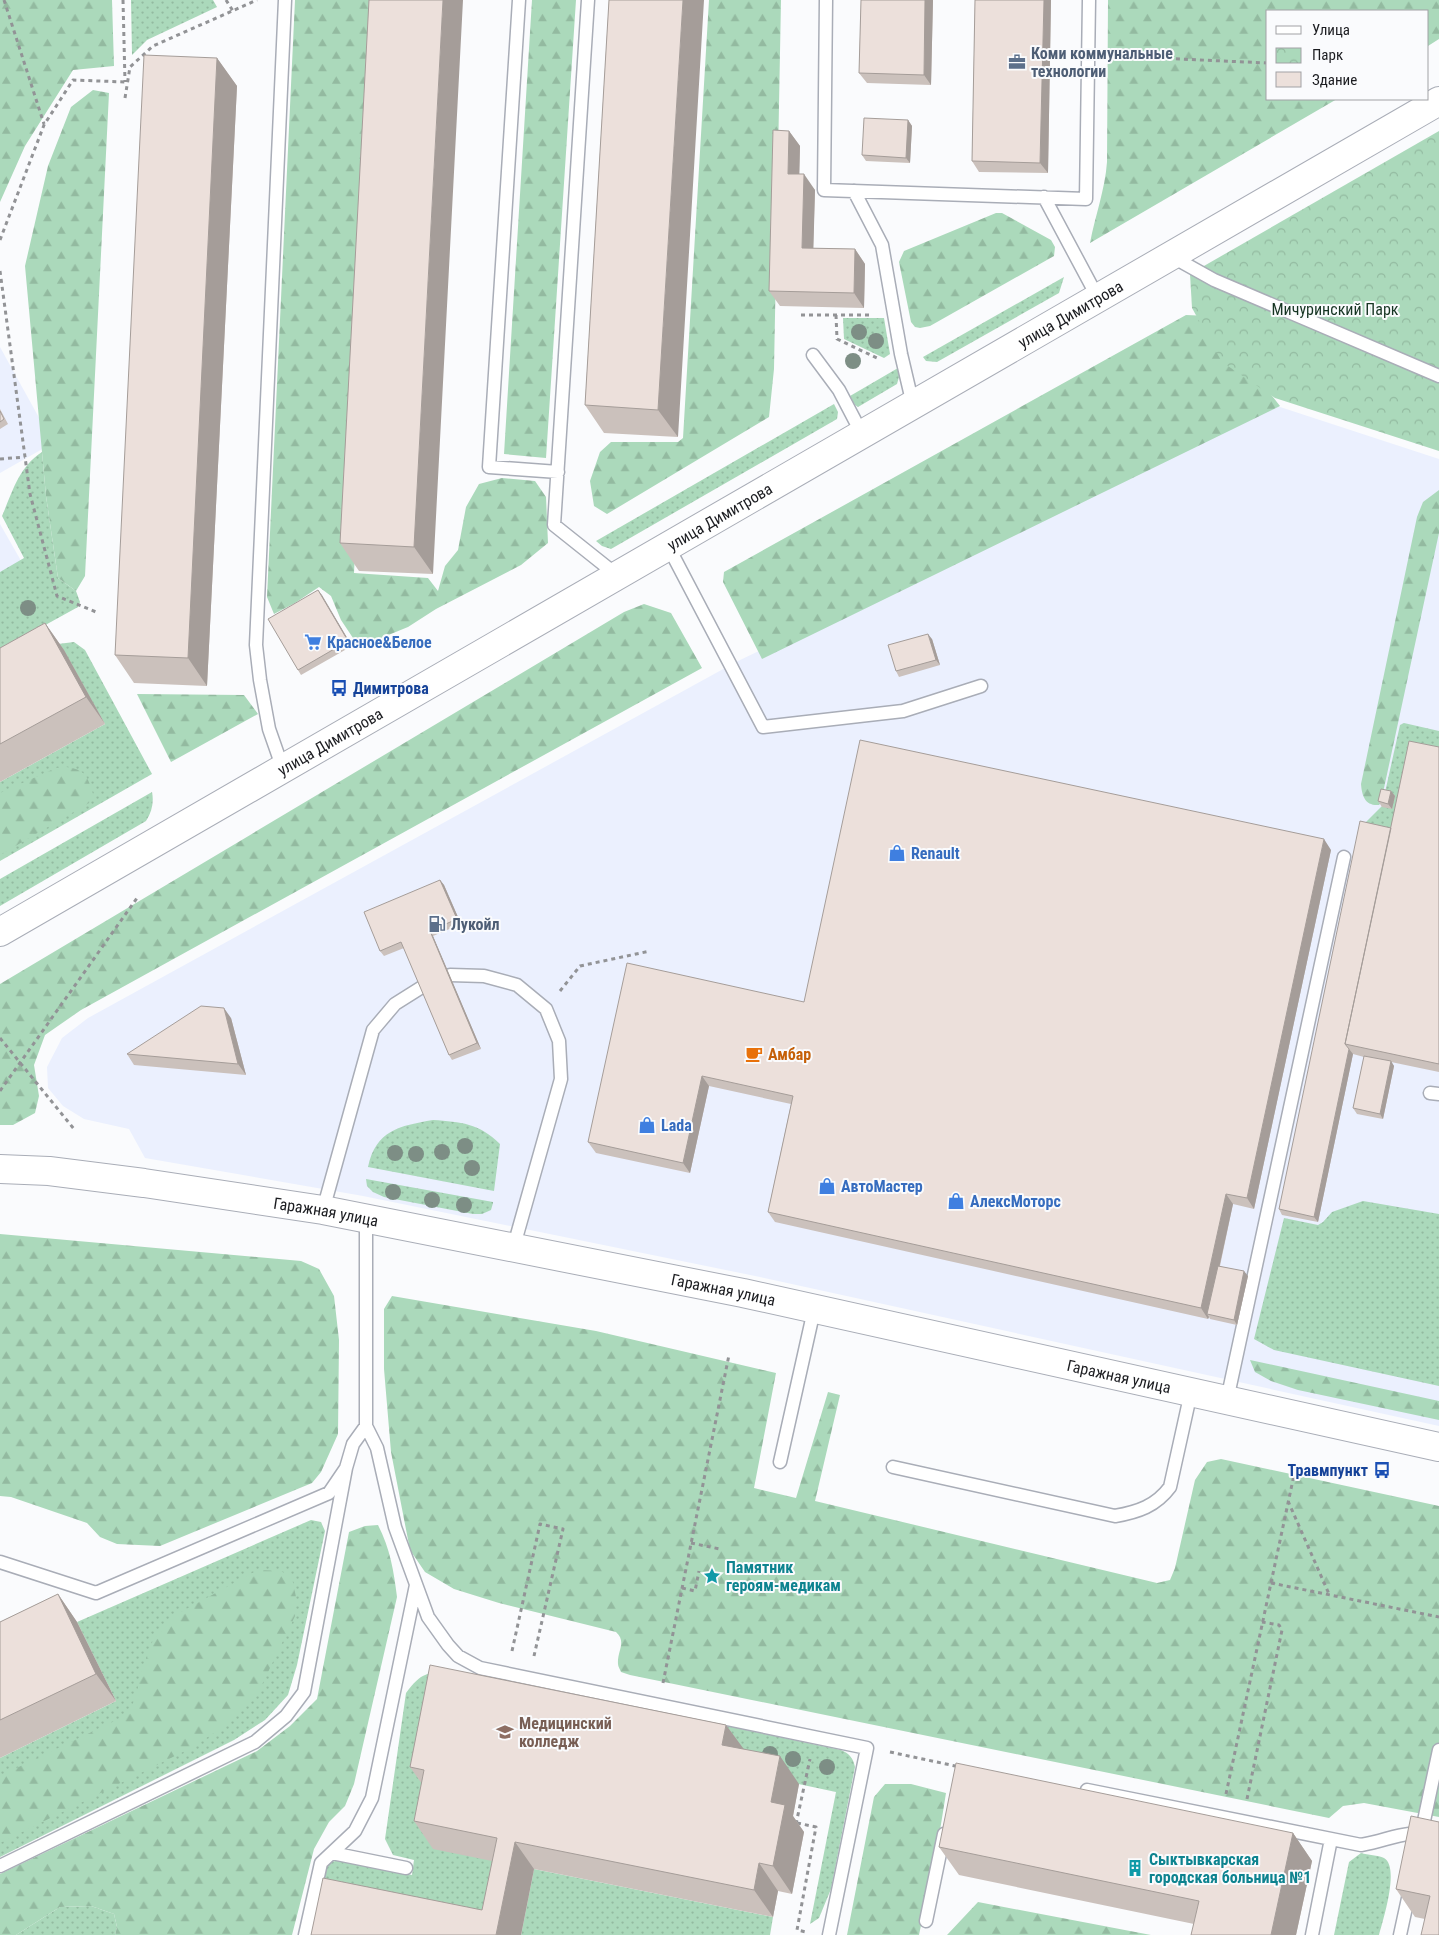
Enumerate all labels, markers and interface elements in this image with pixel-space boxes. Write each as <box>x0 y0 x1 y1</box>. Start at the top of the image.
legend <box>1266 10 1429 100</box>
text: Улица <box>1312 21 1350 39</box>
place label: Коми коммунальные технологии <box>1031 44 1173 81</box>
text: Парк <box>1312 46 1343 64</box>
office icon: Коми коммунальные технологии <box>1007 52 1027 72</box>
text: Здание <box>1312 71 1357 89</box>
street label: улица Димитрова <box>1015 277 1126 352</box>
park label: Мичуринский Парк <box>1272 300 1399 319</box>
street label: улица Димитрова <box>664 479 776 555</box>
supermarket icon: Красное&Белое <box>303 632 323 652</box>
place label: Красное&Белое <box>327 633 432 652</box>
bus stop icon: Димитрова <box>329 678 349 698</box>
place label: Димитрова <box>353 679 429 698</box>
street label: улица Димитрова <box>274 704 386 780</box>
shop icon: Renault <box>887 843 907 863</box>
place label: Renault <box>911 844 960 863</box>
fuel station icon: Лукойл <box>427 914 447 934</box>
place label: Лукойл <box>451 915 500 934</box>
cafe icon: Амбар <box>744 1044 764 1064</box>
place label: Амбар <box>768 1045 811 1064</box>
shop icon: Lada <box>637 1115 657 1135</box>
place label: Lada <box>661 1116 692 1135</box>
shop icon: АвтоМастер <box>817 1176 837 1196</box>
place label: АвтоМастер <box>841 1177 923 1196</box>
shop icon: АлексМоторс <box>946 1191 966 1211</box>
place label: АлексМоторс <box>970 1192 1061 1211</box>
street label: Гаражная улица <box>272 1194 380 1231</box>
street label: Гаражная улица <box>670 1270 777 1310</box>
street label: Гаражная улица <box>1065 1356 1173 1397</box>
bus stop icon: Травмпункт <box>1372 1460 1392 1480</box>
place label: Травмпункт <box>1288 1461 1368 1480</box>
place label: Памятник героям-медикам <box>726 1558 841 1595</box>
place icon: Памятник героям-медикам <box>702 1566 722 1586</box>
place label: Медицинский колледж <box>519 1714 612 1751</box>
school or university icon: Медицинский колледж <box>495 1722 515 1742</box>
place label: Сыктывкарская городская больница №1 <box>1149 1850 1311 1887</box>
building icon: Сыктывкарская городская больница №1 <box>1125 1858 1145 1878</box>

